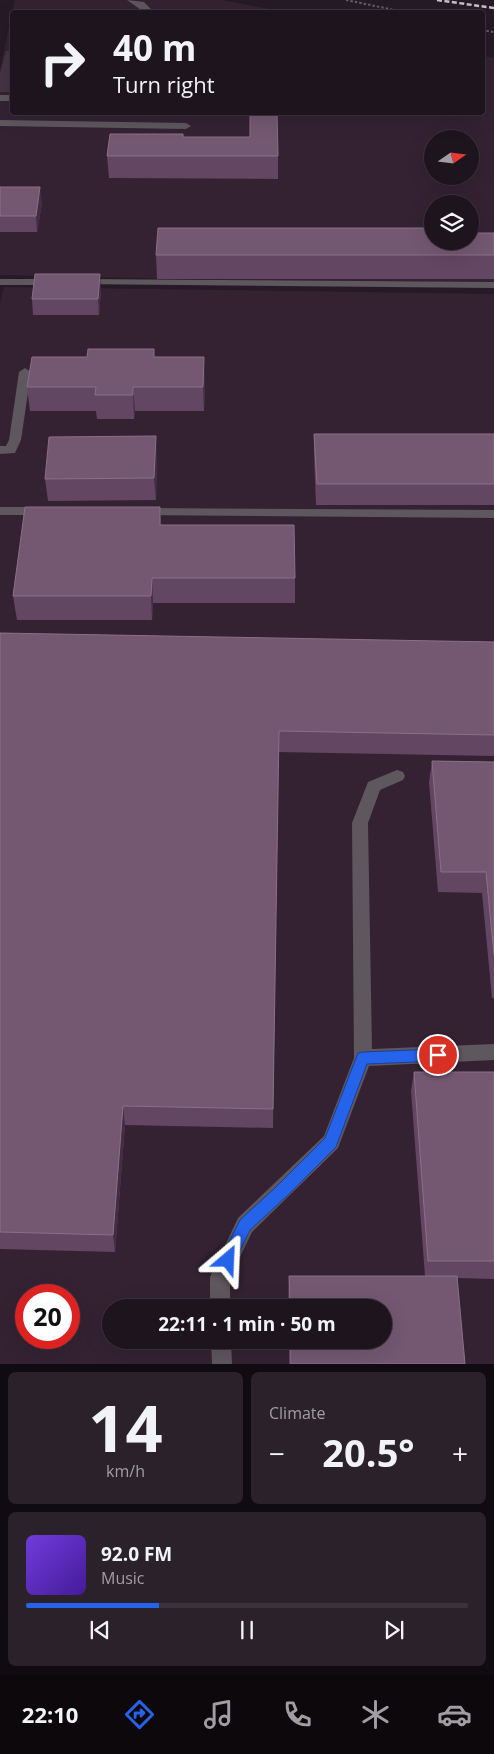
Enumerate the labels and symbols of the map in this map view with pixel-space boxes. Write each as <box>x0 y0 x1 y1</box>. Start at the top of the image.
north arrow <box>424 130 479 185</box>
pin <box>417 1034 459 1076</box>
position arrow <box>201 1233 253 1285</box>
speed limit sign: 20 <box>15 1284 80 1349</box>

